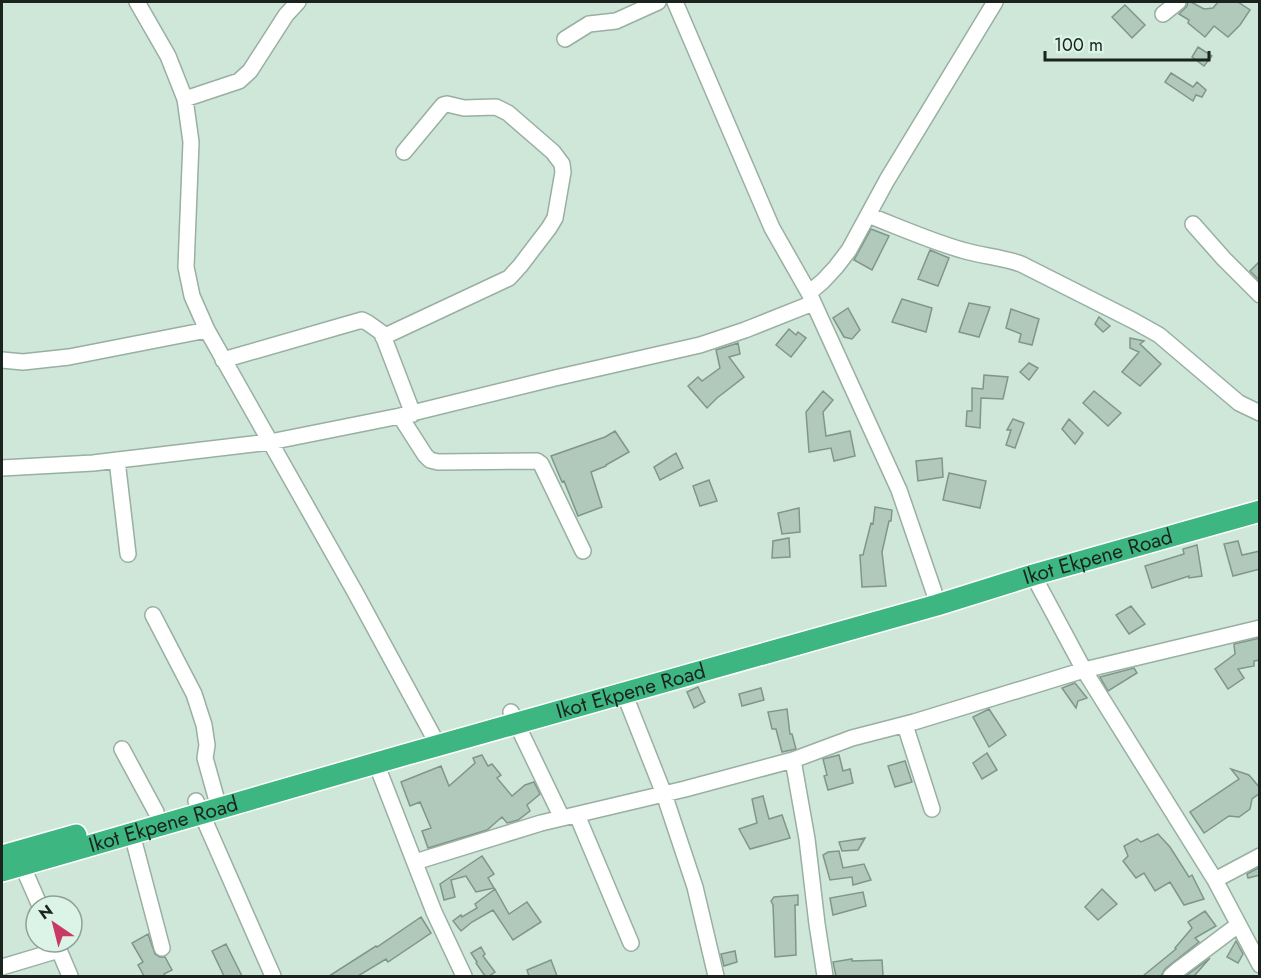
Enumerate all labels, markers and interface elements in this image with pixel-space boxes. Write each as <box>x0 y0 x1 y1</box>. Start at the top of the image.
scale bar <box>1045 24 1208 62</box>
text: 100 m <box>1054 32 1103 58</box>
street label: Ikot Ekpene Road <box>1019 521 1176 592</box>
street label: Ikot Ekpene Road <box>553 656 709 726</box>
street label: Ikot Ekpene Road <box>85 789 242 860</box>
north arrow <box>24 894 84 954</box>
text: N <box>34 899 57 925</box>

